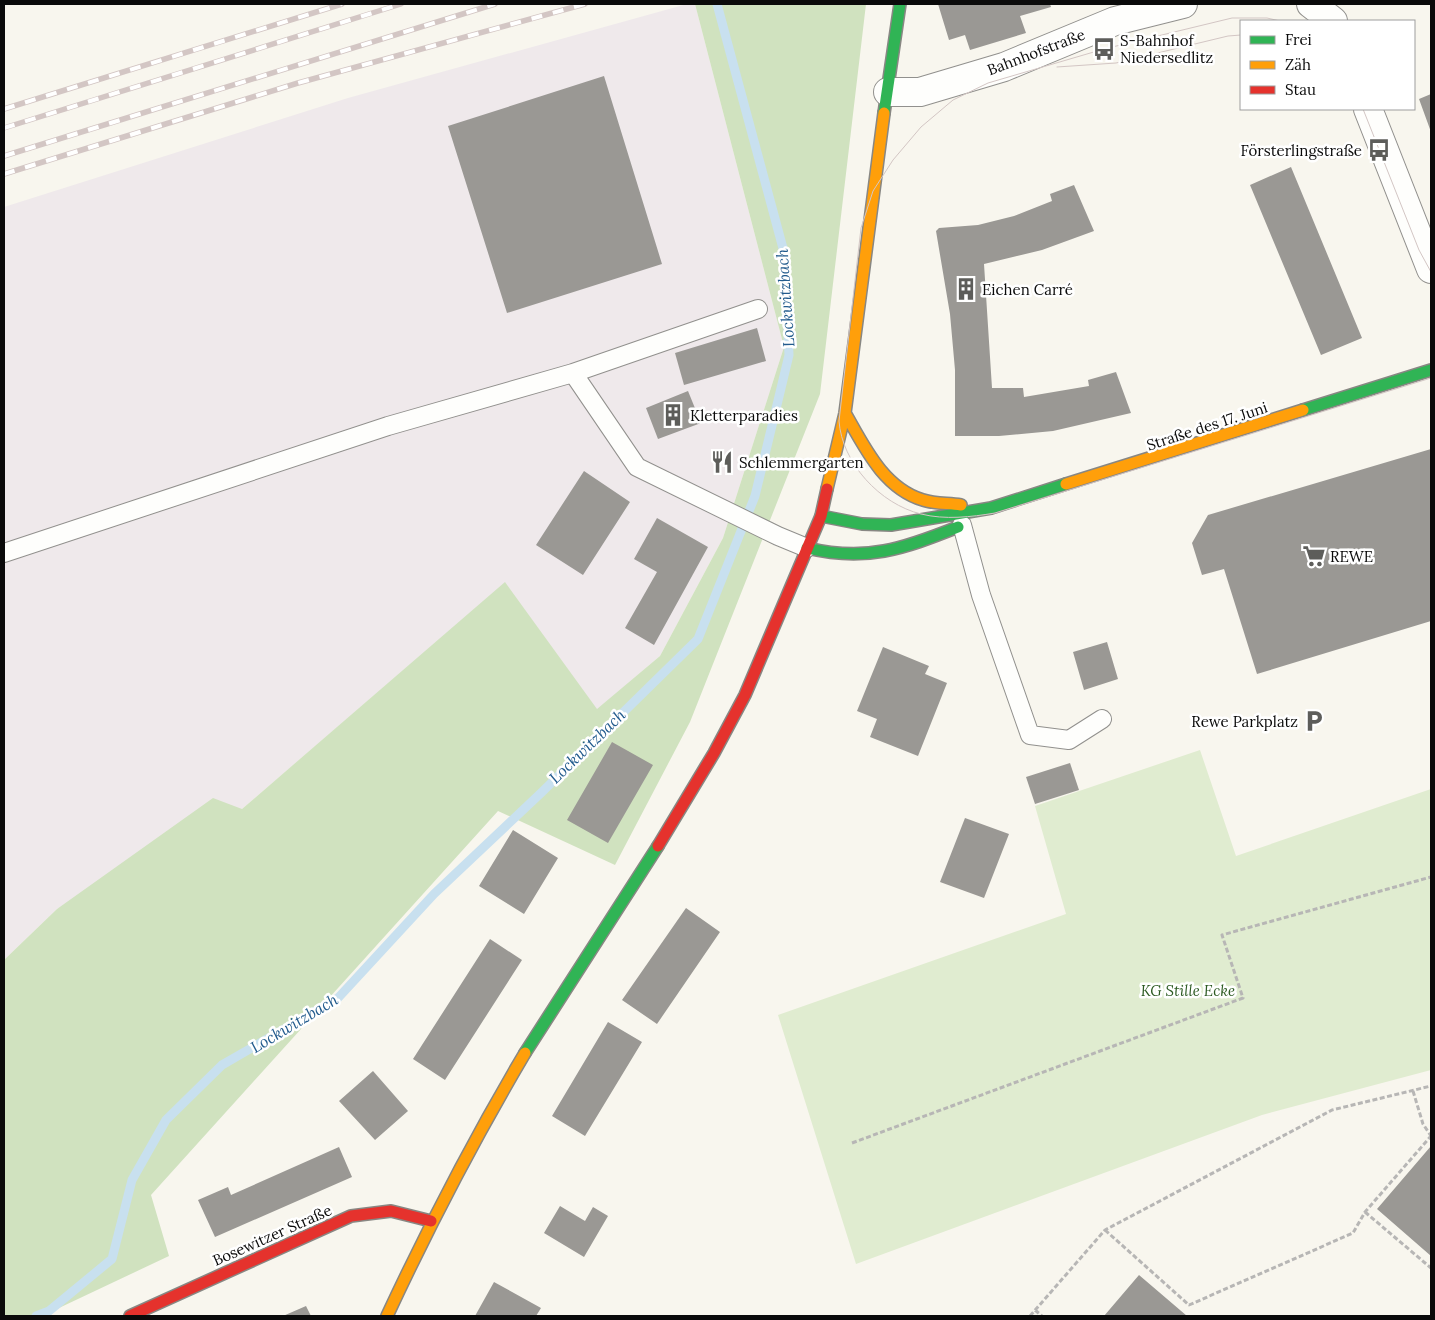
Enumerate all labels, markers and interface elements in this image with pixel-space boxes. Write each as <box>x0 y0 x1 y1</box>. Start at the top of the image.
legend <box>1240 20 1415 110</box>
street label: Bahnhofstraße <box>984 25 1088 79</box>
text: Frei <box>1285 30 1312 49</box>
place label: S-Bahnhof Niedersedlitz <box>1120 31 1213 67</box>
bus stop icon: S-Bahnhof Niedersedlitz <box>1091 36 1117 62</box>
text: Zäh <box>1285 55 1311 74</box>
text: Stau <box>1285 80 1316 99</box>
bus stop icon: Försterlingstraße <box>1366 137 1392 163</box>
place label: Försterlingstraße <box>1240 141 1362 160</box>
water label: Lockwitzbach <box>772 248 798 348</box>
building icon: Eichen Carré <box>953 276 979 302</box>
place label: Eichen Carré <box>982 280 1073 299</box>
street label: Straße des 17. Juni <box>1144 398 1270 454</box>
building icon: Kletterparadies <box>660 402 686 428</box>
place label: Kletterparadies <box>690 406 798 425</box>
restaurant icon: Schlemmergarten <box>709 449 735 475</box>
place label: Schlemmergarten <box>739 453 864 472</box>
supermarket icon: REWE <box>1301 543 1327 569</box>
place label: REWE <box>1330 547 1373 566</box>
water label: Lockwitzbach <box>545 705 629 787</box>
parking icon: Rewe Parkplatz <box>1301 708 1327 734</box>
place label: Rewe Parkplatz <box>1191 712 1298 731</box>
park label: KG Stille Ecke <box>1141 981 1235 1000</box>
water label: Lockwitzbach <box>247 989 341 1057</box>
street label: Bosewitzer Straße <box>210 1200 334 1270</box>

